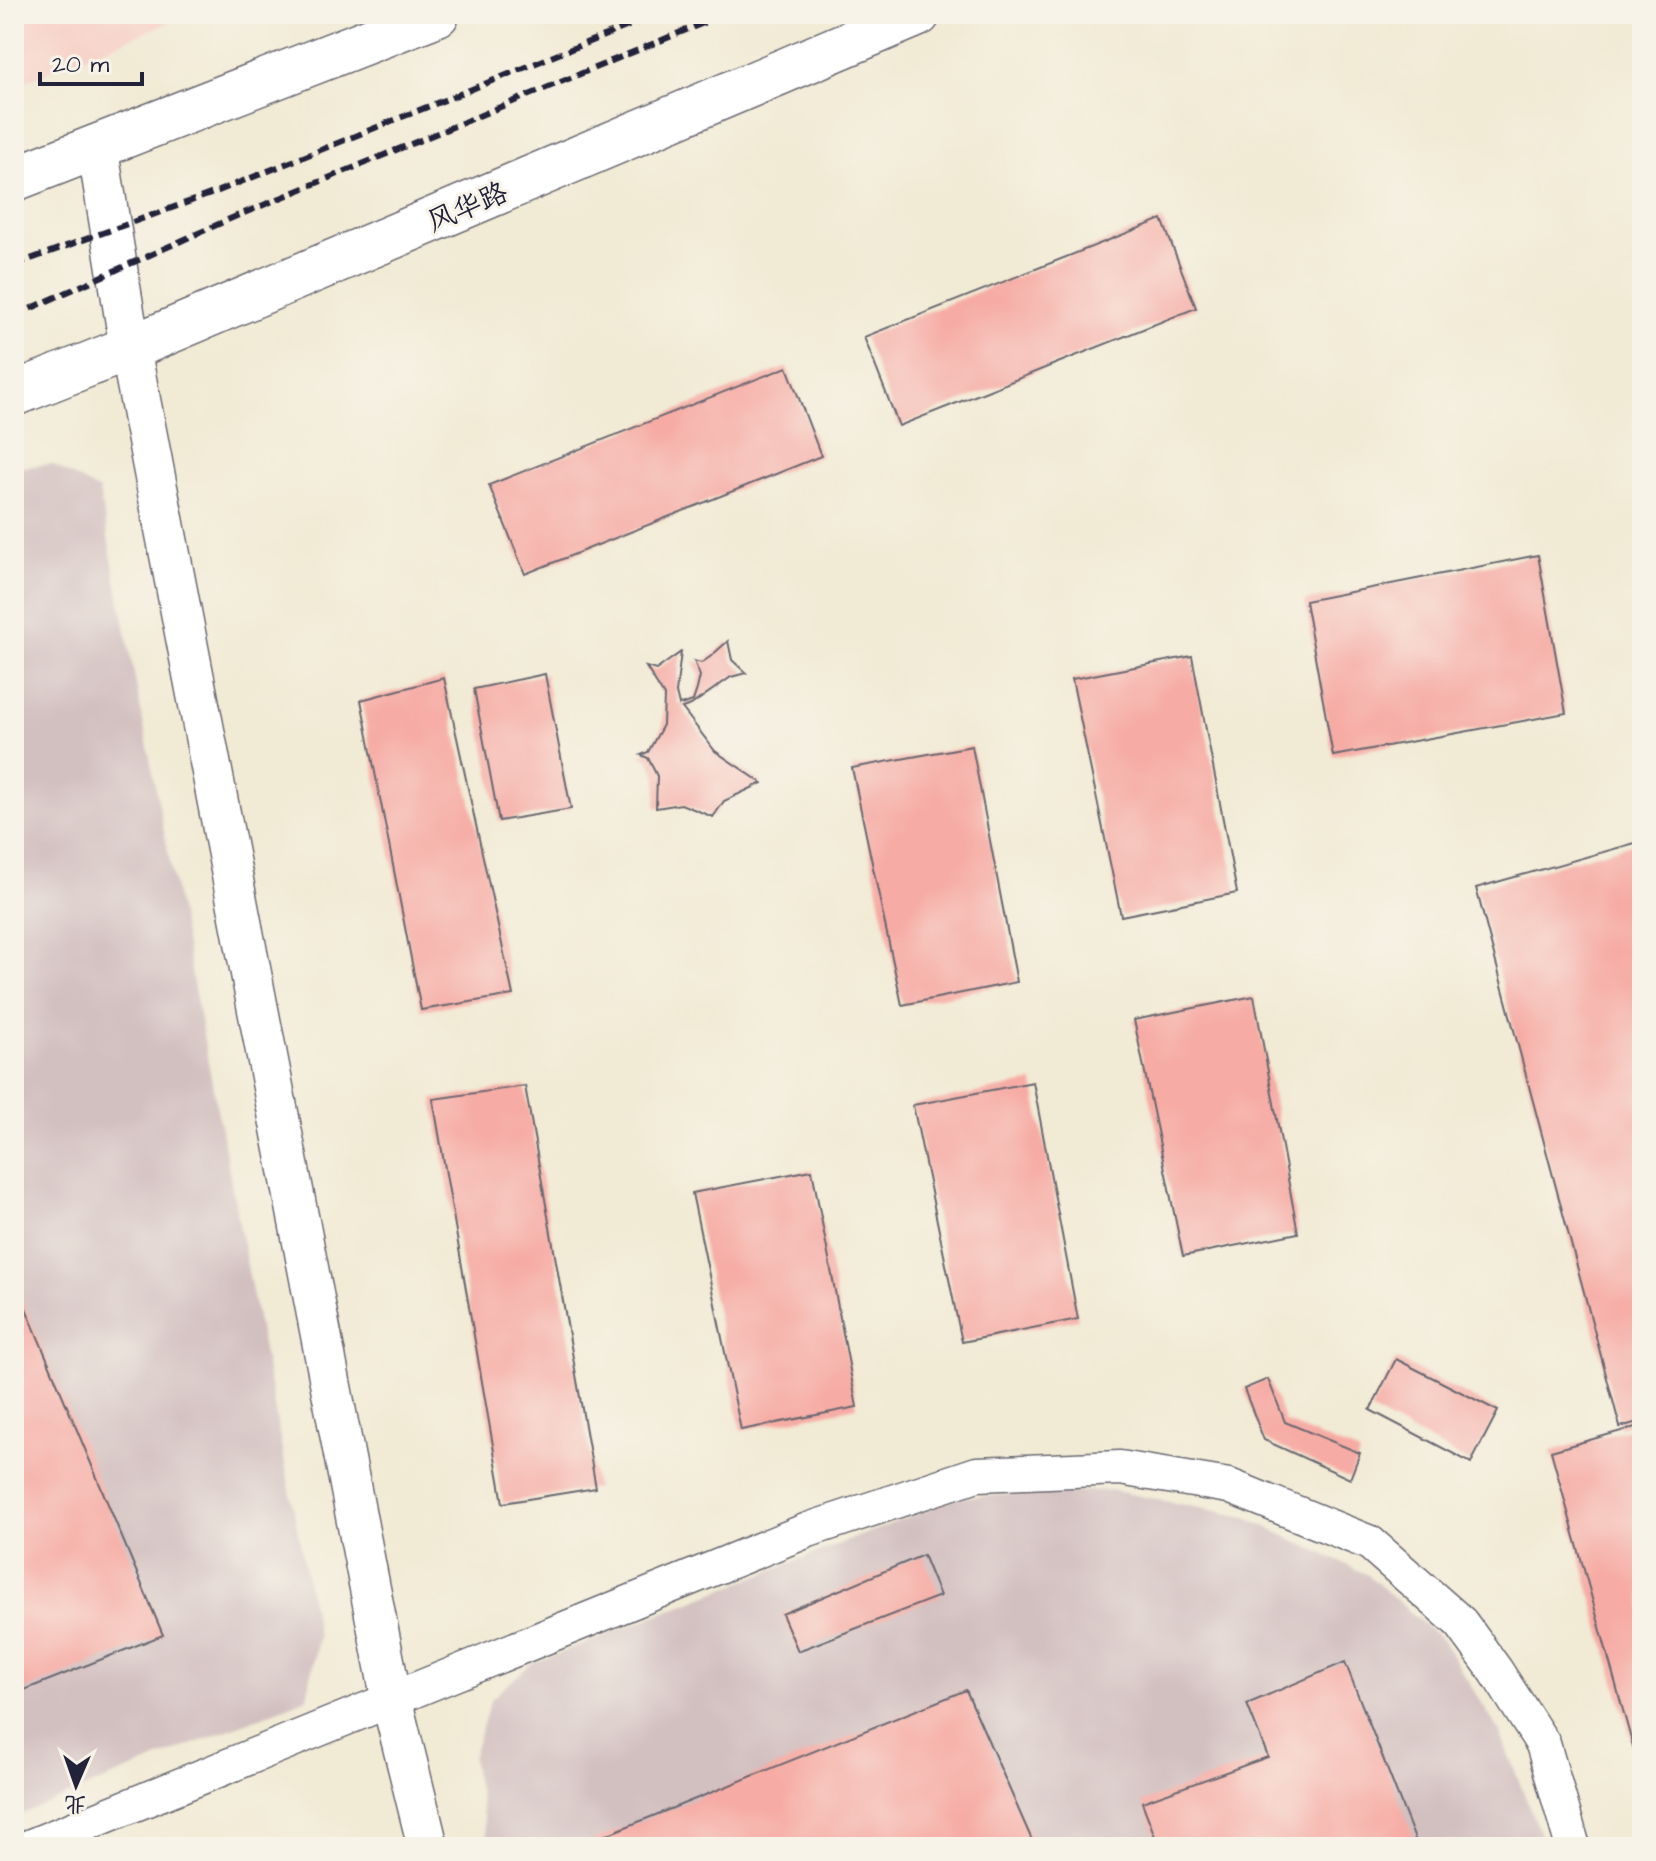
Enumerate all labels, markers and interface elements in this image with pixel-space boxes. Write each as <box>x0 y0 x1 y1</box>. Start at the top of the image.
scale bar <box>40 36 142 86</box>
text: 20 m <box>52 48 109 82</box>
street label: 风华路 <box>421 173 514 242</box>
north arrow <box>36 1745 116 1825</box>
text: 北 <box>64 1788 87 1819</box>

